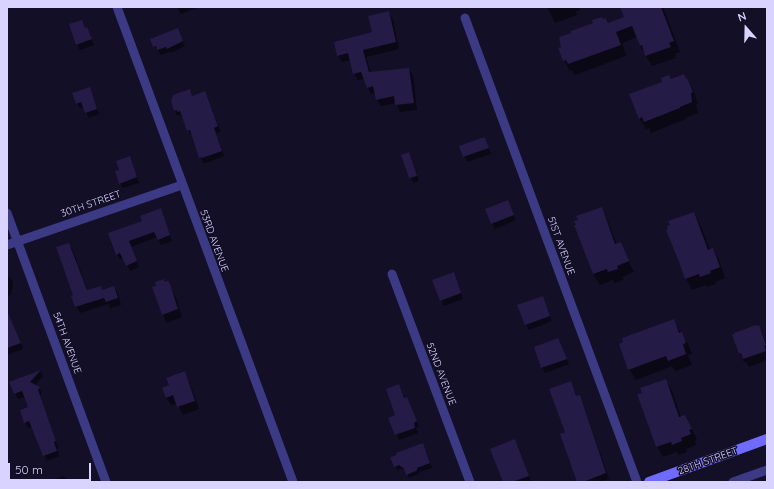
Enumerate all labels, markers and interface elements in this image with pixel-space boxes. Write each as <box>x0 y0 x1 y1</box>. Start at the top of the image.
north arrow <box>726 8 766 48</box>
text: N <box>736 9 748 25</box>
street label: 30TH STREET <box>59 188 123 220</box>
street label: 53RD AVENUE <box>197 208 231 274</box>
street label: 51ST AVENUE <box>545 215 577 277</box>
street label: 54TH AVENUE <box>50 311 84 375</box>
street label: 52ND AVENUE <box>424 341 458 407</box>
street label: 28TH STREET <box>677 445 739 477</box>
scale bar <box>10 455 93 481</box>
text: 50 m <box>15 462 43 477</box>

